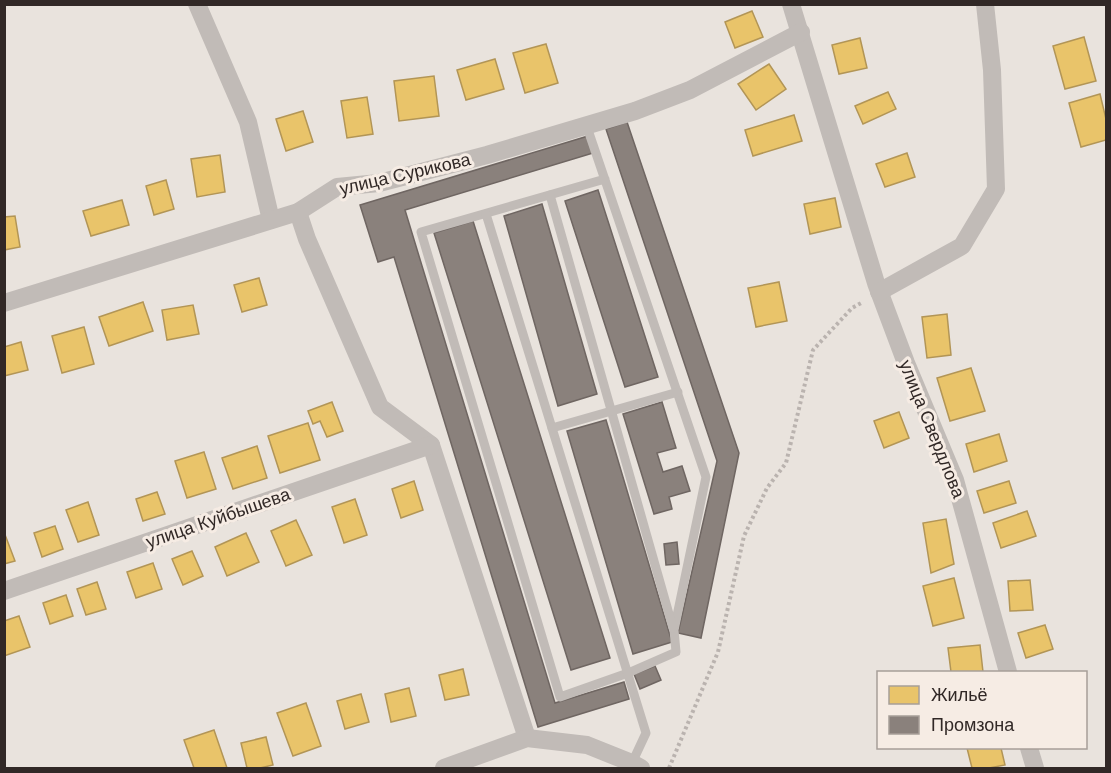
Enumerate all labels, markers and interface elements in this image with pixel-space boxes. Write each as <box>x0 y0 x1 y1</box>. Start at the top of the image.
street label: улица Сурикова <box>338 149 473 199</box>
street label: улица Свердлова <box>895 357 969 502</box>
street label: улица Куйбышева <box>143 484 294 552</box>
legend <box>877 671 1087 749</box>
text: Жильё <box>931 685 988 705</box>
text: Промзона <box>931 715 1015 735</box>

